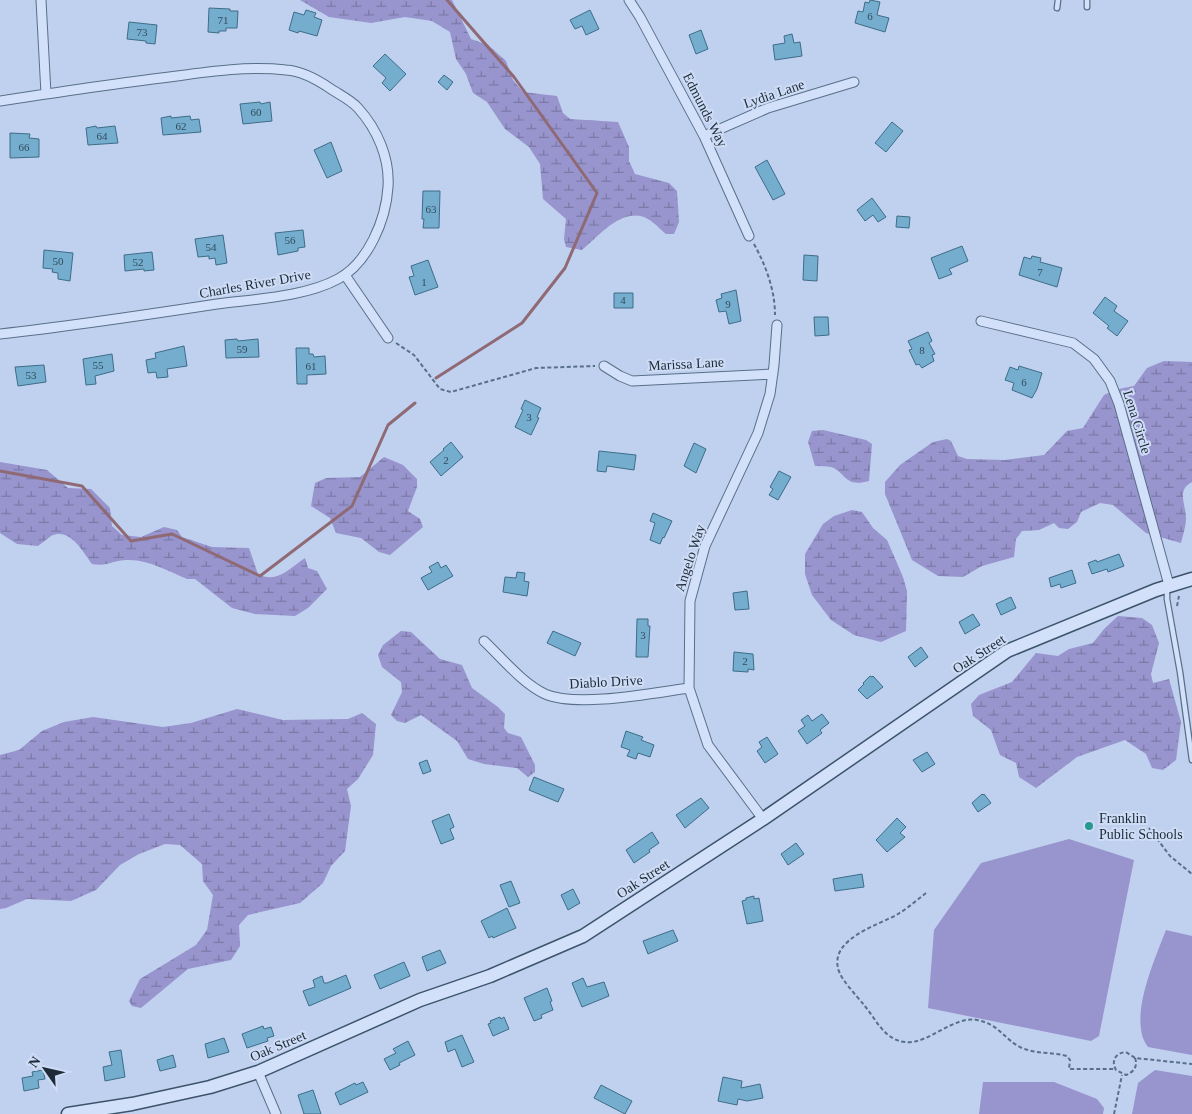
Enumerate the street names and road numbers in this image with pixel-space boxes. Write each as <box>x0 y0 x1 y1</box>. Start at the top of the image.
street label: Edmunds Way <box>680 70 730 150</box>
street label: Lydia Lane <box>742 77 806 111</box>
street label: Charles River Drive <box>198 267 312 301</box>
street label: Marissa Lane <box>648 355 724 373</box>
street label: Lena Circle <box>1120 388 1154 456</box>
street label: Angelo Way <box>672 522 708 594</box>
street label: Oak Street <box>950 631 1008 676</box>
street label: Diablo Drive <box>569 673 643 691</box>
street label: Oak Street <box>614 856 672 901</box>
street label: Oak Street <box>248 1027 308 1065</box>

